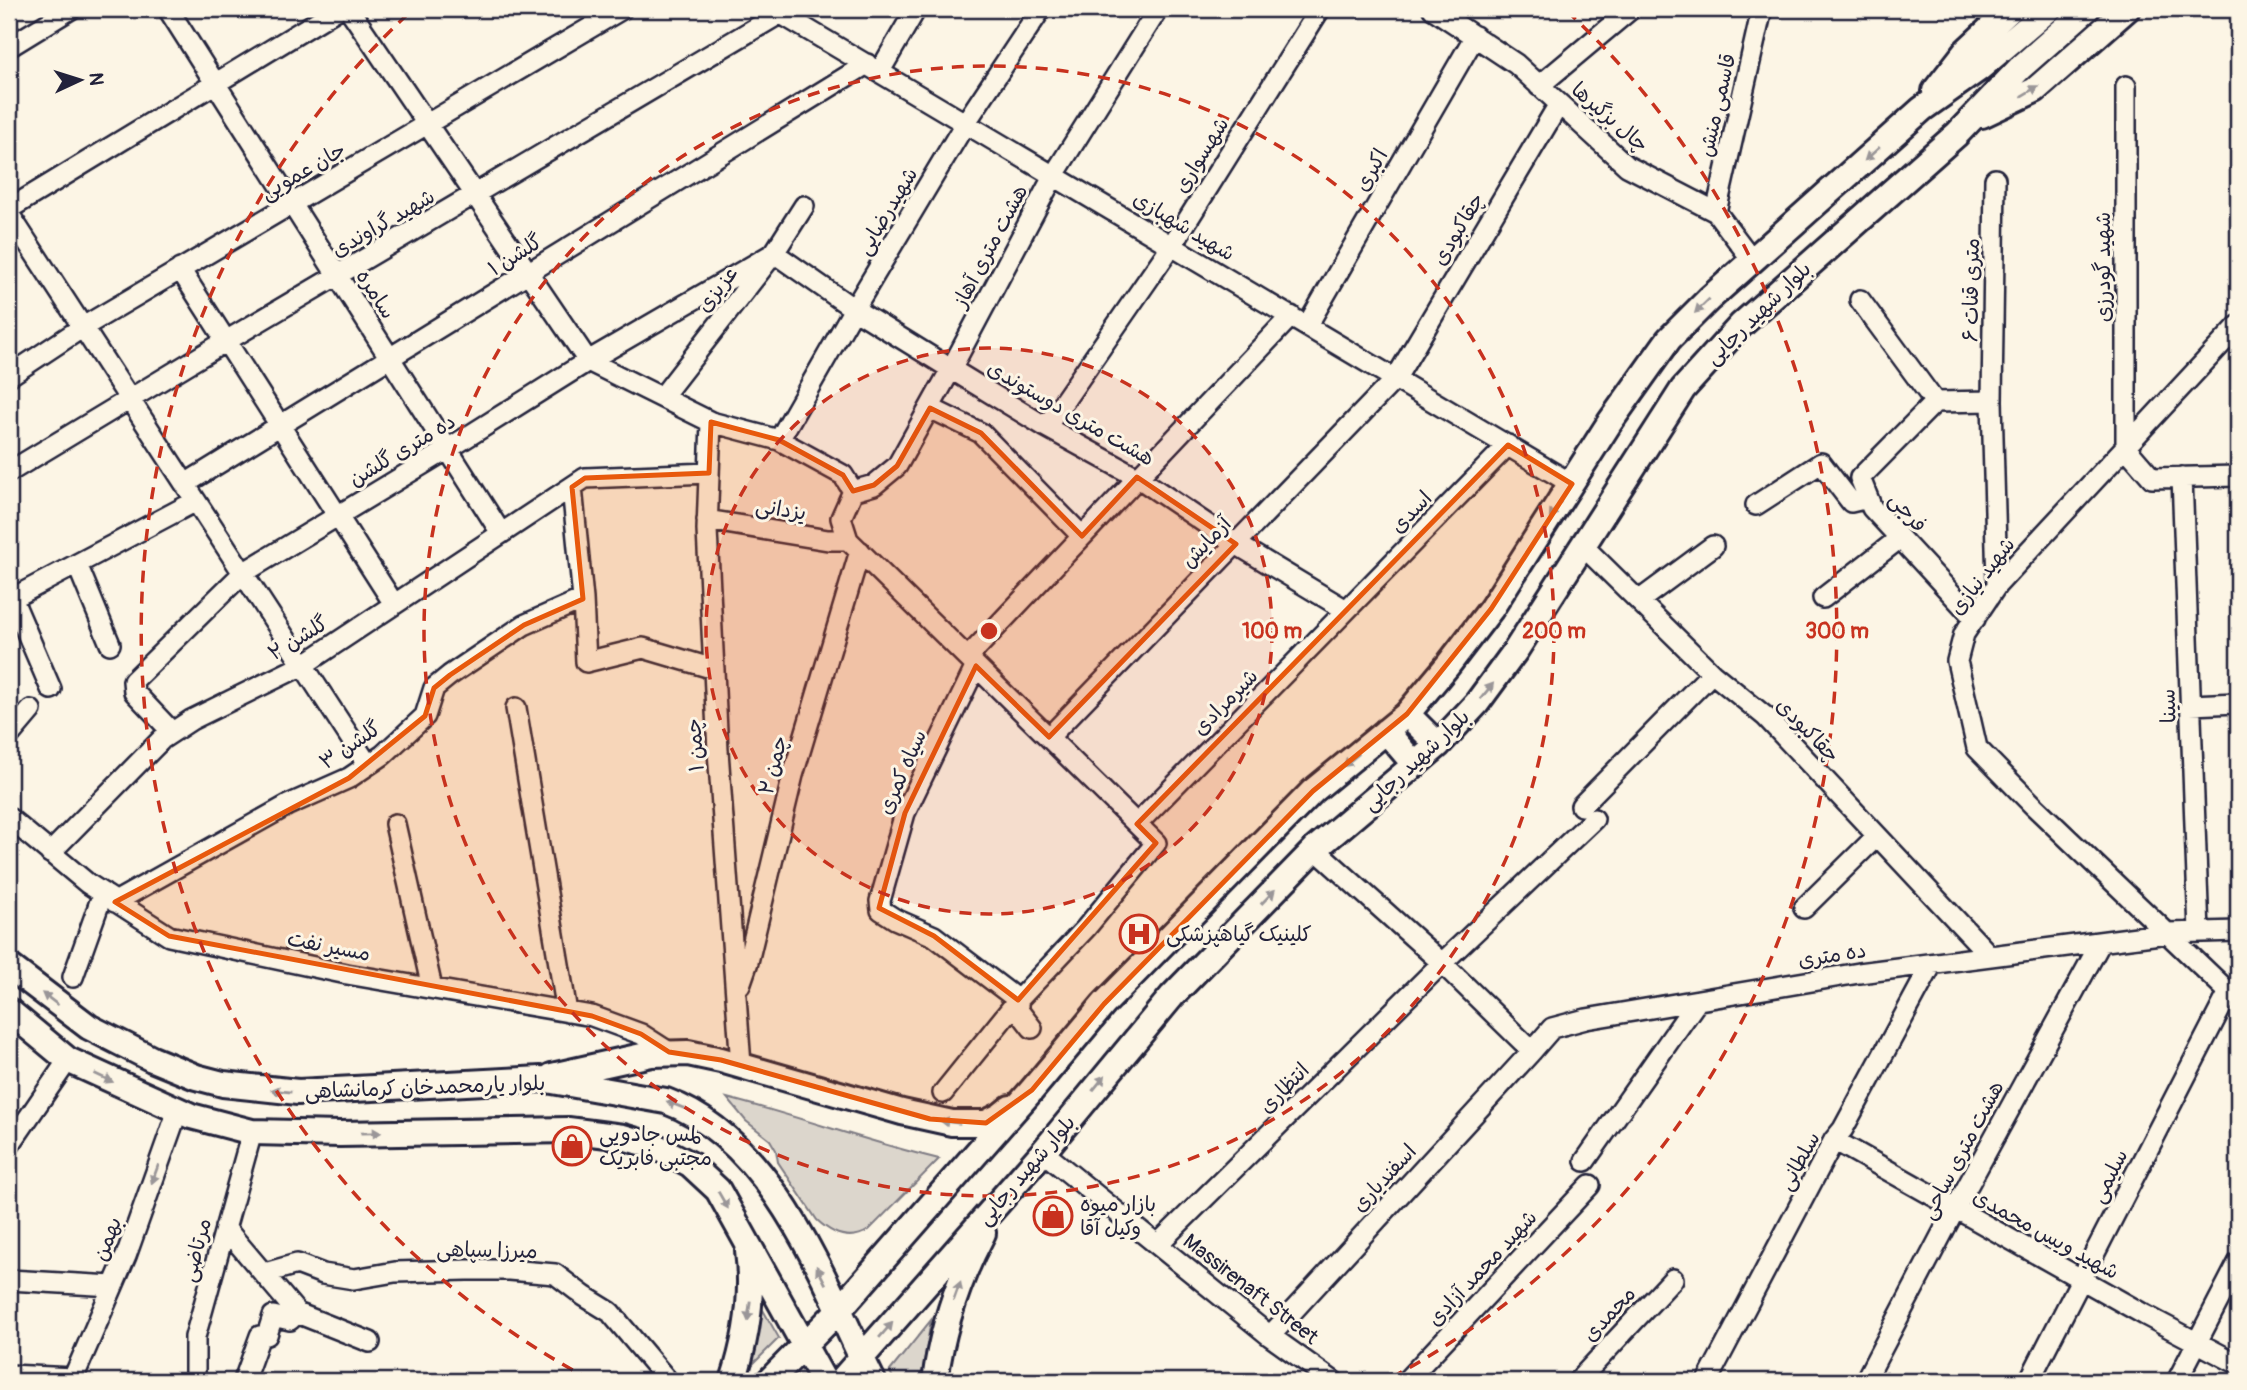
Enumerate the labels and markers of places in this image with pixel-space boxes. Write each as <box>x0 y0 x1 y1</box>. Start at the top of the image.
centre of rings <box>977 619 1001 643</box>
hospital icon: کلینیک گیاهپزشکی <box>1118 913 1160 955</box>
place label: کلینیک گیاهپزشکی <box>1166 921 1312 948</box>
place label: لمس جادویی مجتبی فابریک <box>599 1121 712 1172</box>
shop icon: لمس جادویی مجتبی فابریک <box>551 1125 593 1167</box>
place label: بازار میوه وکیل آقا <box>1080 1191 1156 1242</box>
shop icon: بازار میوه وکیل آقا <box>1032 1195 1074 1237</box>

